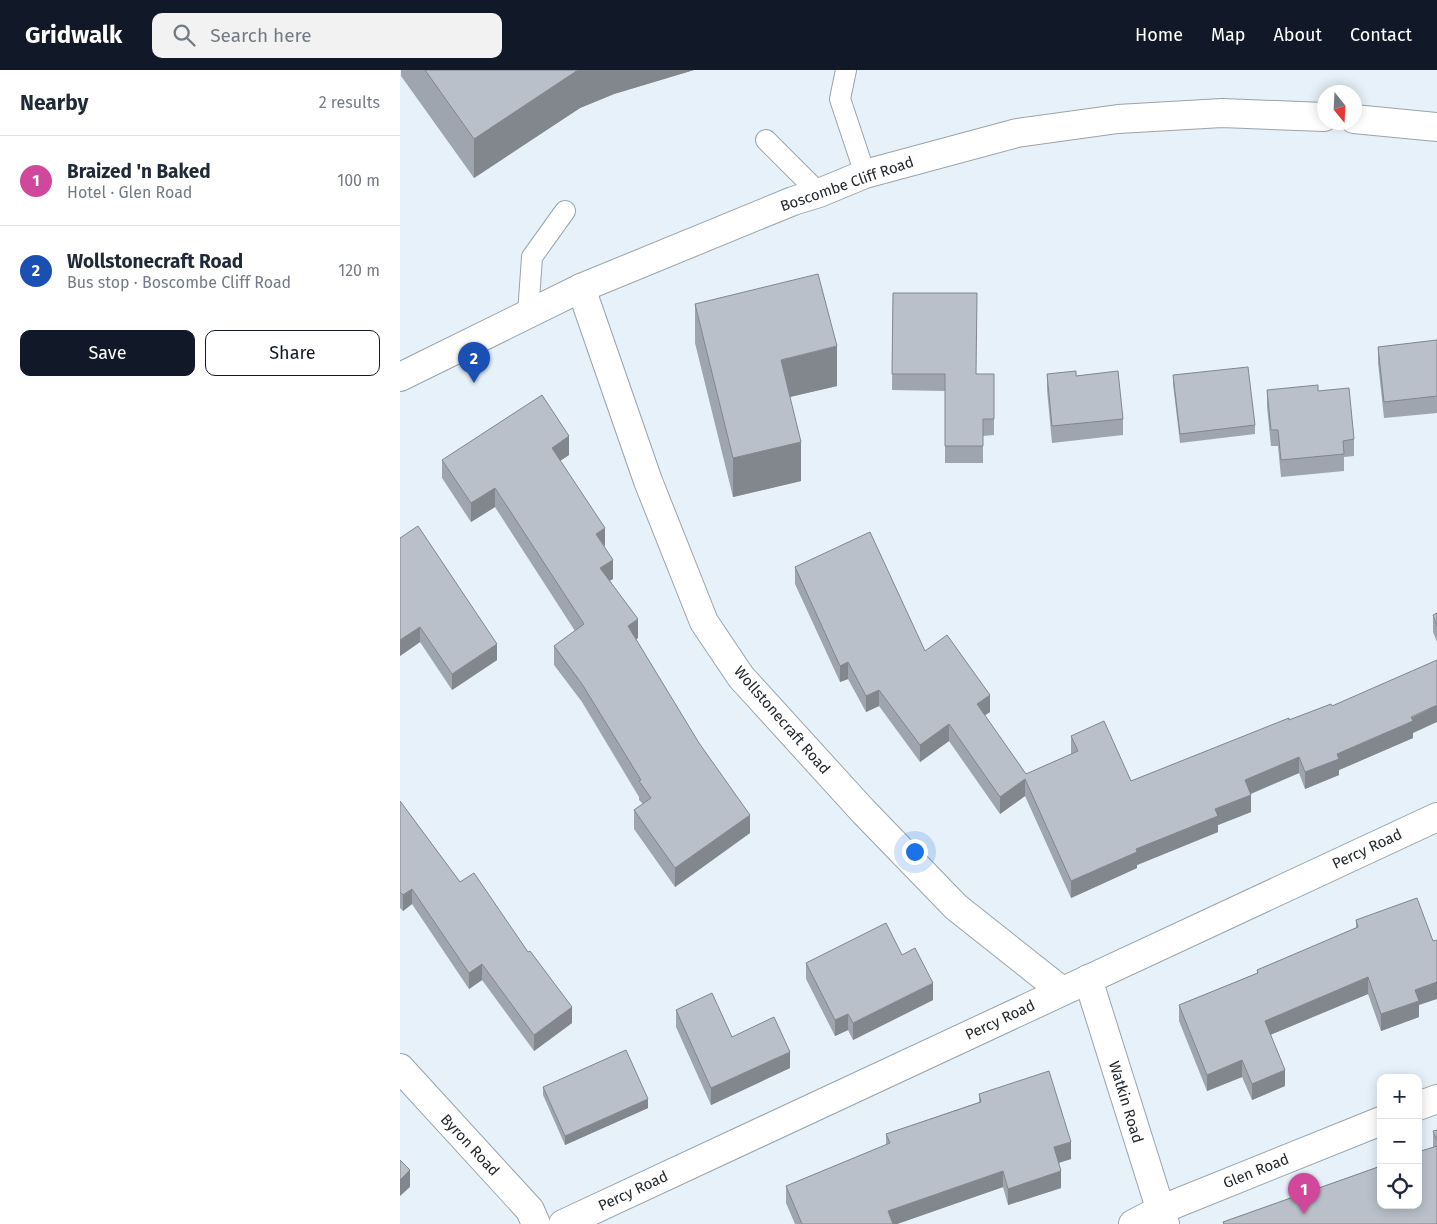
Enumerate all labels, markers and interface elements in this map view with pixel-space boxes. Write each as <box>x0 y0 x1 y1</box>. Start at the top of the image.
search box <box>152 13 502 58</box>
text: Gridwalk <box>25 21 122 49</box>
icon: search <box>170 21 198 49</box>
text: Search here <box>210 24 312 47</box>
text: Home <box>1135 24 1183 46</box>
text: Map <box>1211 24 1245 46</box>
text: About <box>1273 24 1322 46</box>
text: Contact <box>1350 24 1412 46</box>
north arrow <box>1317 85 1362 130</box>
text: Nearby <box>20 90 88 116</box>
text: 2 results <box>319 93 380 112</box>
street label: Boscombe Cliff Road <box>778 153 916 215</box>
text: Braized 'n Baked <box>67 160 211 183</box>
text: 1 <box>32 171 40 190</box>
text: 100 m <box>337 171 380 190</box>
text: Hotel · Glen Road <box>67 183 192 202</box>
text: Wollstonecraft Road <box>67 250 243 273</box>
text: 2 <box>32 261 40 280</box>
text: 120 m <box>338 261 380 280</box>
text: Bus stop · Boscombe Cliff Road <box>67 273 291 292</box>
button: Save <box>20 330 195 376</box>
button: Share <box>205 330 380 376</box>
pin: 2 <box>458 342 490 383</box>
street label: Wollstonecraft Road <box>730 662 834 778</box>
street label: Percy Road <box>1329 825 1405 873</box>
your location <box>902 839 928 865</box>
street label: Percy Road <box>962 996 1038 1044</box>
street label: Watkin Road <box>1105 1059 1147 1145</box>
map controls <box>1377 1074 1422 1209</box>
button: + <box>1377 1074 1422 1119</box>
street label: Byron Road <box>437 1110 503 1180</box>
button: − <box>1377 1119 1422 1164</box>
street label: Glen Road <box>1220 1150 1292 1192</box>
button: locate <box>1377 1164 1422 1209</box>
street label: Percy Road <box>595 1167 671 1215</box>
pin: 1 <box>1288 1173 1320 1214</box>

